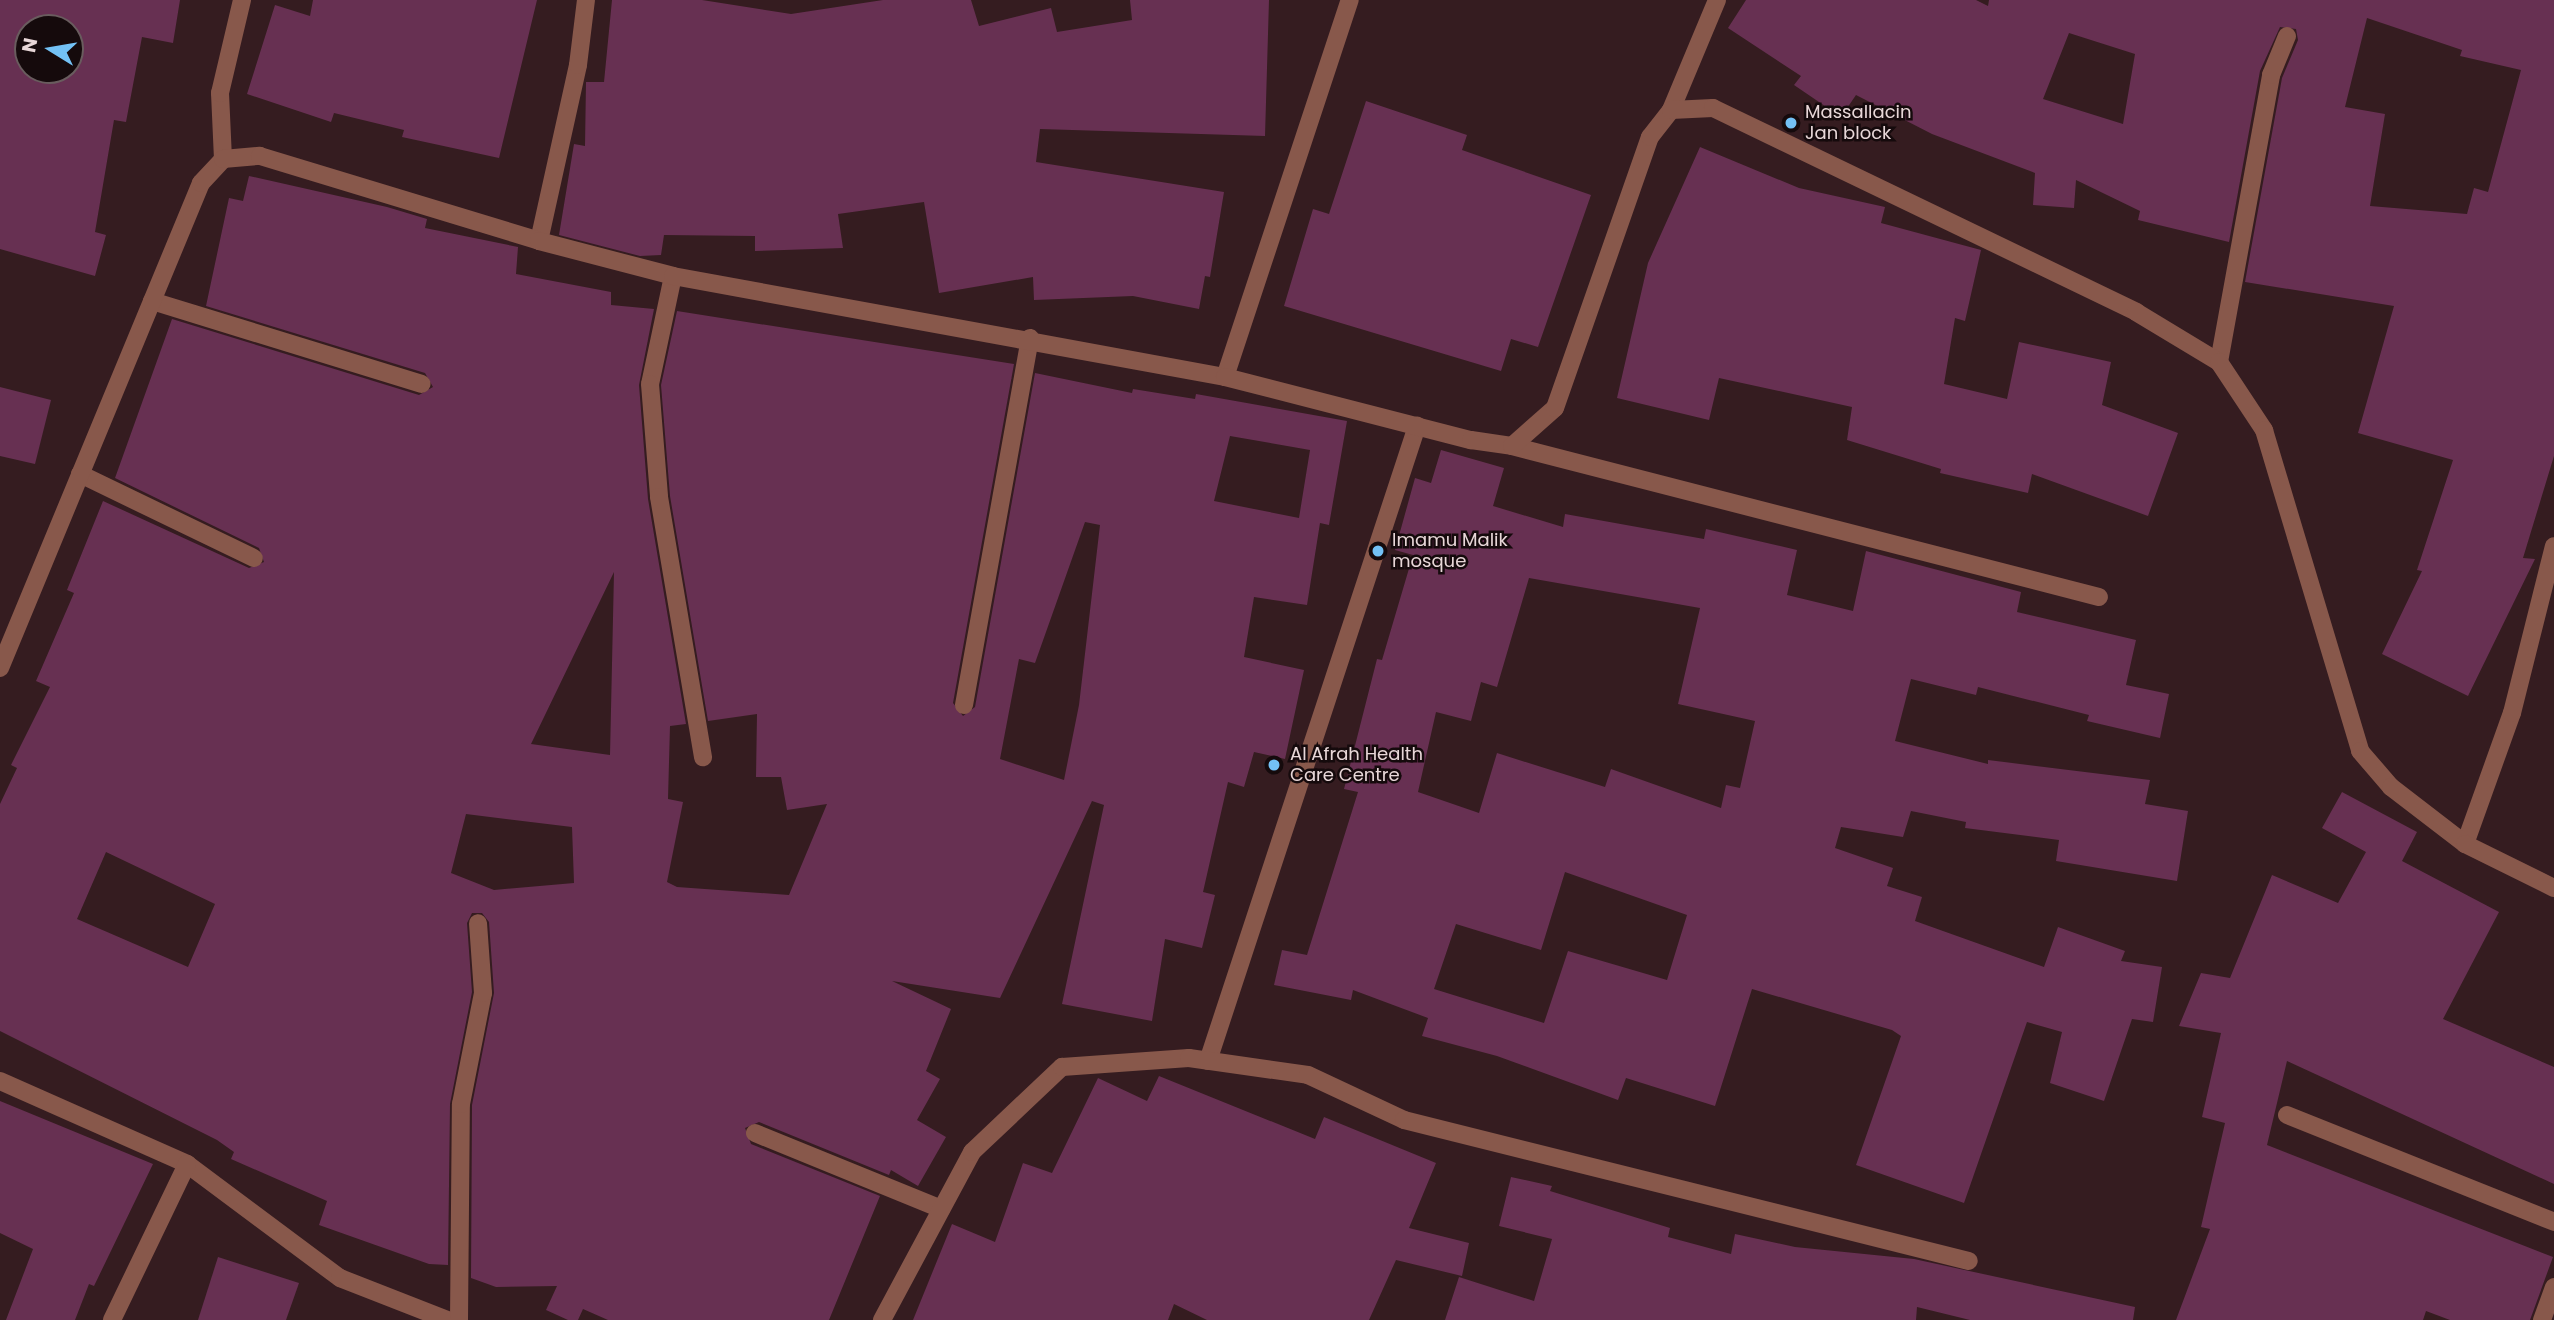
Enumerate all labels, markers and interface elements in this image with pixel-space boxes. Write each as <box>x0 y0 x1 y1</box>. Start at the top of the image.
north arrow <box>14 14 84 84</box>
text: N <box>15 36 44 55</box>
place label: Massallacin Jan block <box>1805 102 1912 144</box>
marker: Massallacin Jan block <box>1783 115 1799 131</box>
place label: Imamu Malik mosque <box>1392 530 1508 572</box>
marker: Imamu Malik mosque <box>1370 543 1386 559</box>
place label: Al Afrah Health Care Centre <box>1290 744 1423 786</box>
marker: Al Afrah Health Care Centre <box>1264 755 1284 775</box>

